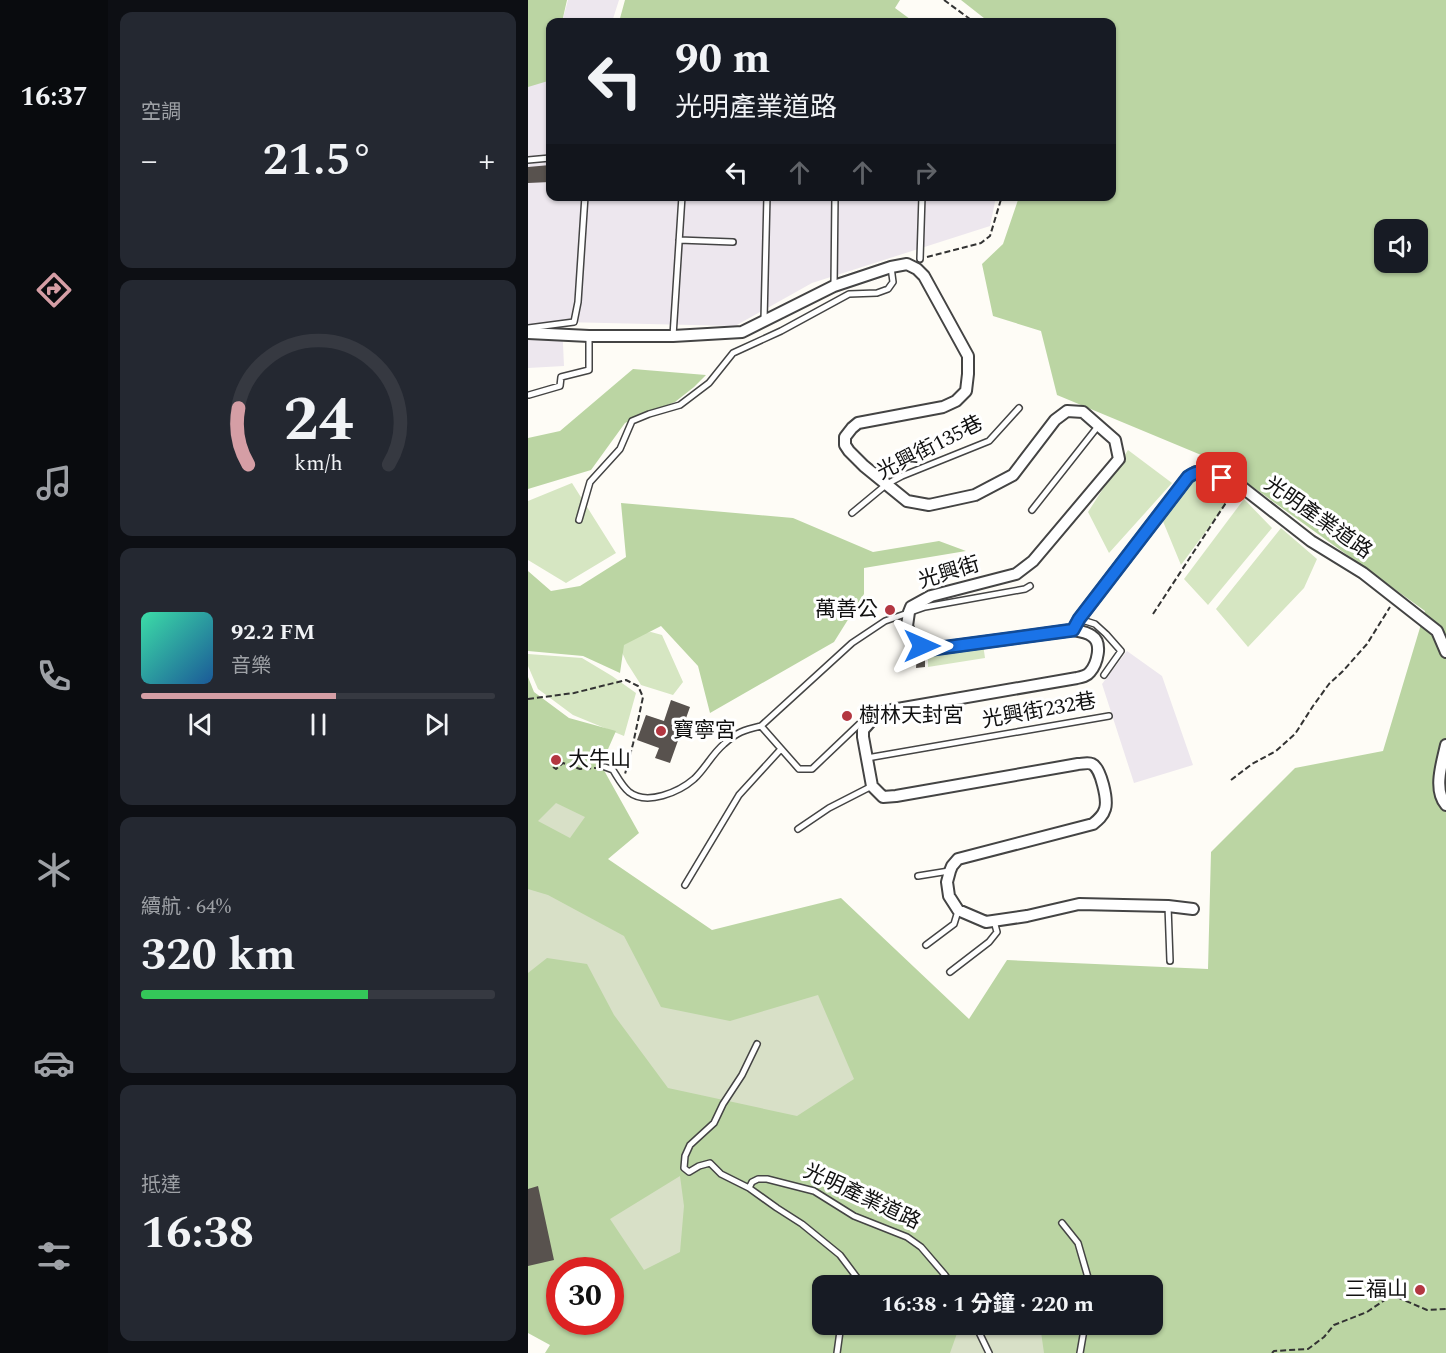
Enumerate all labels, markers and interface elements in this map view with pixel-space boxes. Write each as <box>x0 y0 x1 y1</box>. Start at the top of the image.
text: 90 m <box>675 28 770 91</box>
icon: left <box>576 42 654 120</box>
text: 16:37 <box>20 76 88 118</box>
text: 光明產業道路 <box>675 87 837 129</box>
text: 空調 <box>141 97 181 127</box>
text: 21.5° <box>263 126 373 195</box>
text: − <box>141 136 158 186</box>
text: + <box>478 136 495 186</box>
icon: left <box>720 156 753 189</box>
icon: ahead <box>783 156 816 189</box>
icon: ahead <box>846 156 879 189</box>
icon: right <box>909 156 942 189</box>
map controls <box>1374 219 1428 273</box>
button: sound <box>1374 219 1428 273</box>
icon: directions <box>33 269 75 311</box>
text: 24 <box>283 373 353 468</box>
street label: 光興街135巷 <box>871 408 989 488</box>
text: km/h <box>294 448 342 481</box>
pin <box>1196 452 1247 503</box>
icon: arrive <box>1205 461 1238 494</box>
icon: music <box>33 462 75 504</box>
street label: 光明產業道路 <box>1257 469 1379 567</box>
street label: 光興街 <box>914 548 984 598</box>
place label: 萬善公 <box>815 594 878 626</box>
marker: 萬善公 <box>883 603 897 617</box>
position arrow <box>890 614 954 678</box>
text: 92.2 FM <box>231 616 315 649</box>
text: 音樂 <box>231 651 271 681</box>
icon: phone <box>33 655 75 697</box>
street label: 光興街232巷 <box>979 685 1099 737</box>
place label: 樹林天封宮 <box>859 700 964 732</box>
icon: previous <box>184 708 217 741</box>
icon: pause <box>302 708 335 741</box>
icon: next <box>420 708 453 741</box>
marker: 樹林天封宮 <box>840 709 854 723</box>
place label: 寶寧宮 <box>673 715 736 747</box>
marker: 寶寧宮 <box>654 724 668 738</box>
place label: 大牛山 <box>568 744 631 776</box>
marker: 大牛山 <box>549 753 563 767</box>
icon: climate <box>33 849 75 891</box>
text: 續航 · 64% <box>141 892 231 922</box>
text: 320 km <box>141 921 296 990</box>
icon: car <box>33 1042 75 1084</box>
street label: 光明產業道路 <box>798 1156 926 1238</box>
text: 抵達 <box>141 1170 181 1200</box>
text: 16:38 <box>141 1199 254 1268</box>
icon: filters <box>33 1235 75 1277</box>
speed limit sign: 30 <box>546 1257 624 1335</box>
place label: 三福山 <box>1345 1274 1408 1306</box>
marker: 三福山 <box>1413 1283 1427 1297</box>
text: 16:38 · 1 分鐘 · 220 m <box>881 1288 1094 1321</box>

